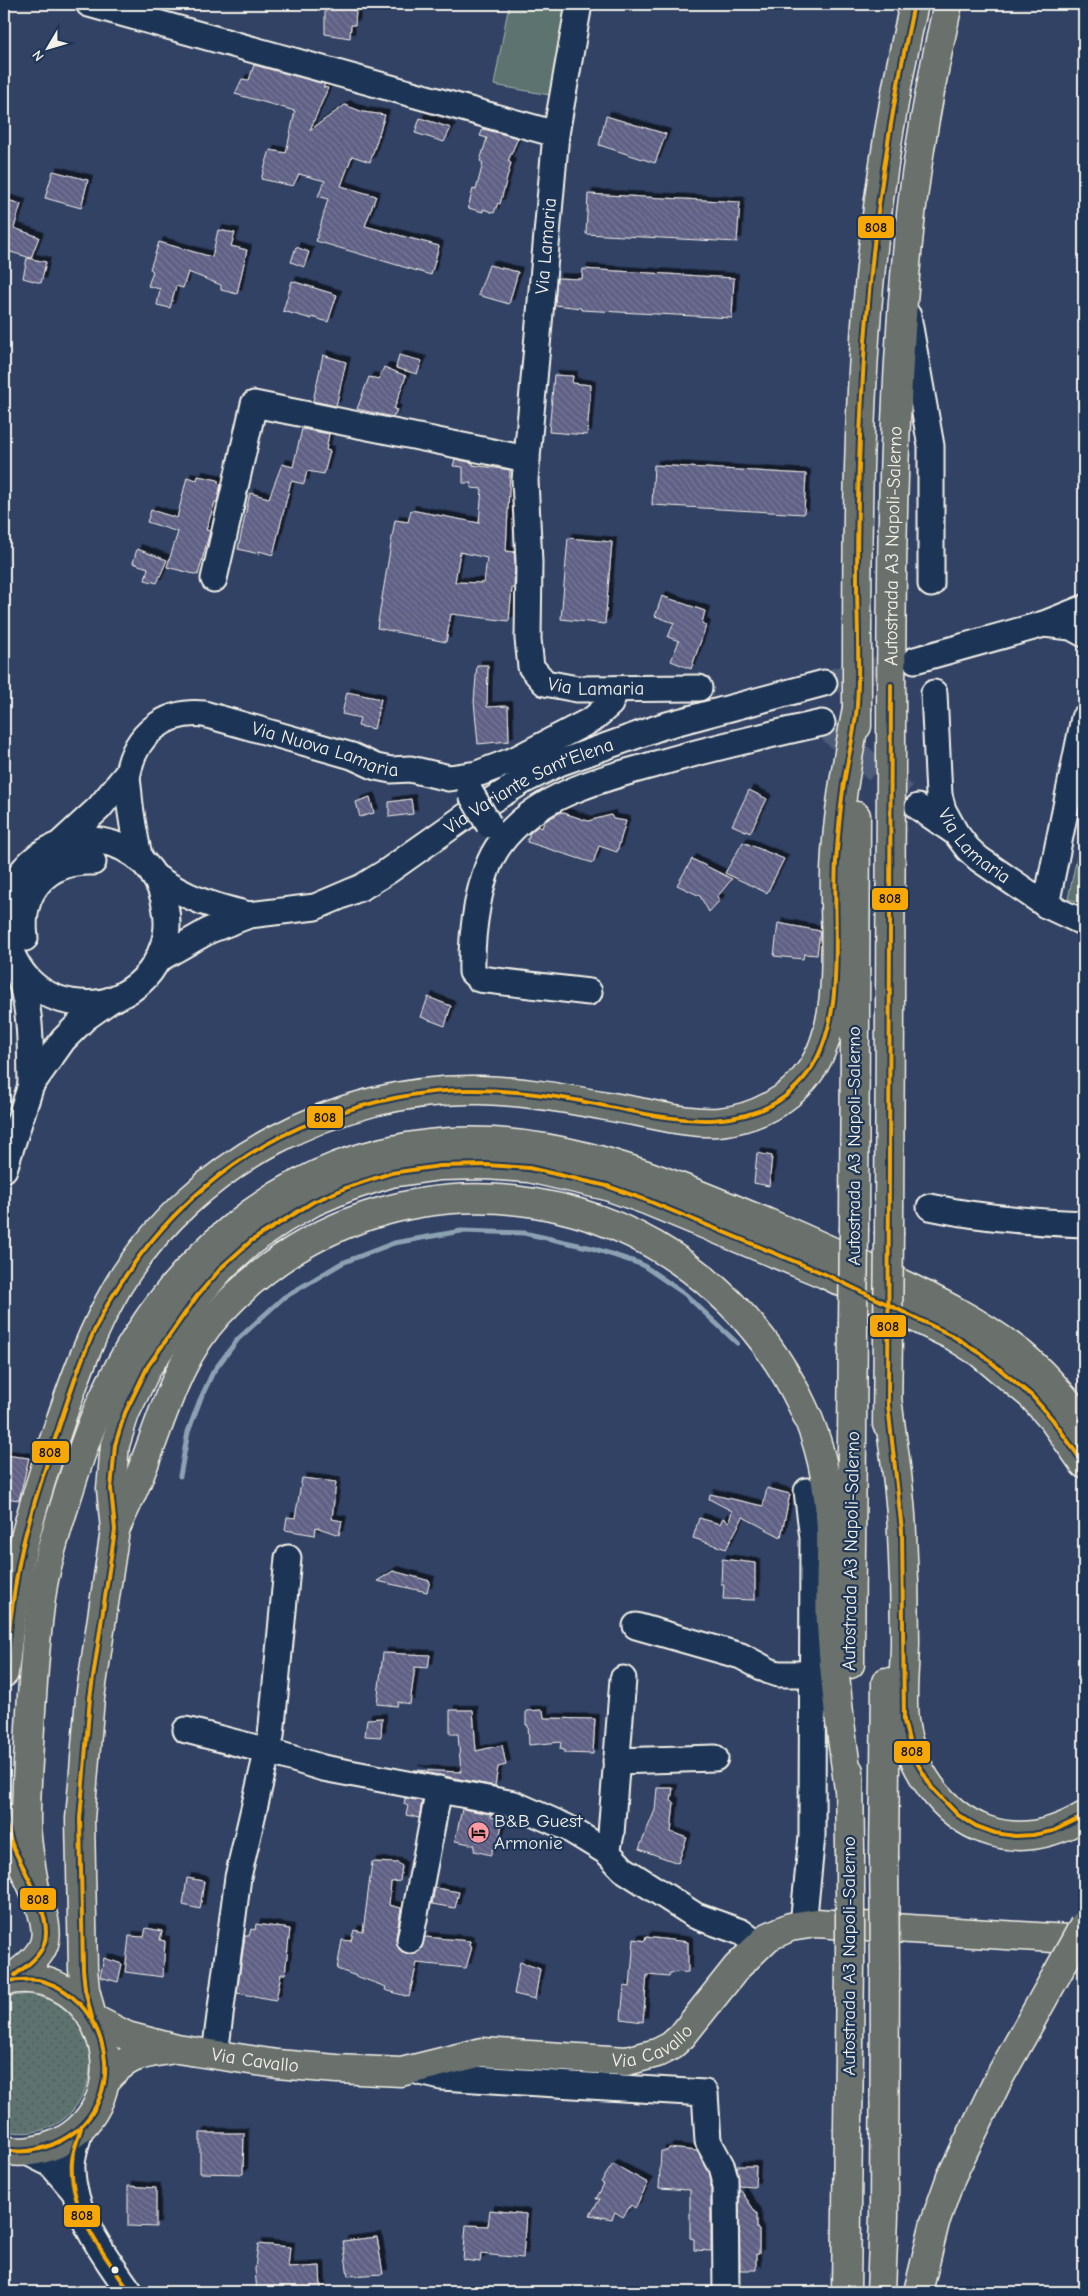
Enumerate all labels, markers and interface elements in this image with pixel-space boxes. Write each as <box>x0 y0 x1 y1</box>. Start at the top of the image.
north arrow <box>22 22 72 72</box>
text: N <box>29 47 48 65</box>
street label: Via Lamaria <box>531 197 561 295</box>
line badge: 808 <box>857 215 895 239</box>
text: 808 <box>865 219 887 236</box>
street label: Autostrada A3 Napoli-Salerno <box>880 426 907 666</box>
street label: Via Lamaria <box>546 673 644 700</box>
street label: Via Nuova Lamaria <box>249 717 399 781</box>
street label: Via Variante Sant'Elena <box>440 734 616 839</box>
street label: Via Lamaria <box>933 805 1014 888</box>
line badge: 808 <box>871 887 909 911</box>
text: 808 <box>879 890 901 907</box>
street label: Autostrada A3 Napoli-Salerno <box>843 1026 865 1266</box>
line badge: 808 <box>306 1105 344 1129</box>
text: 808 <box>314 1109 336 1126</box>
line badge: 808 <box>869 1314 907 1338</box>
text: 808 <box>877 1318 899 1335</box>
street label: Autostrada A3 Napoli-Salerno <box>838 1431 864 1671</box>
line badge: 808 <box>31 1440 70 1464</box>
text: 808 <box>39 1444 61 1461</box>
line badge: 808 <box>893 1740 931 1764</box>
text: 808 <box>901 1743 923 1760</box>
place label: B&B Guest Armonie <box>494 1810 583 1854</box>
hotel icon: B&B Guest Armonie <box>466 1820 490 1844</box>
street label: Autostrada A3 Napoli-Salerno <box>838 1836 860 2076</box>
line badge: 808 <box>19 1887 57 1911</box>
text: 808 <box>27 1891 49 1908</box>
street label: Via Cavallo <box>611 2020 698 2072</box>
street label: Via Cavallo <box>210 2043 300 2077</box>
line badge: 808 <box>63 2204 101 2228</box>
text: 808 <box>71 2207 93 2224</box>
unlabelled marker <box>110 2265 120 2275</box>

